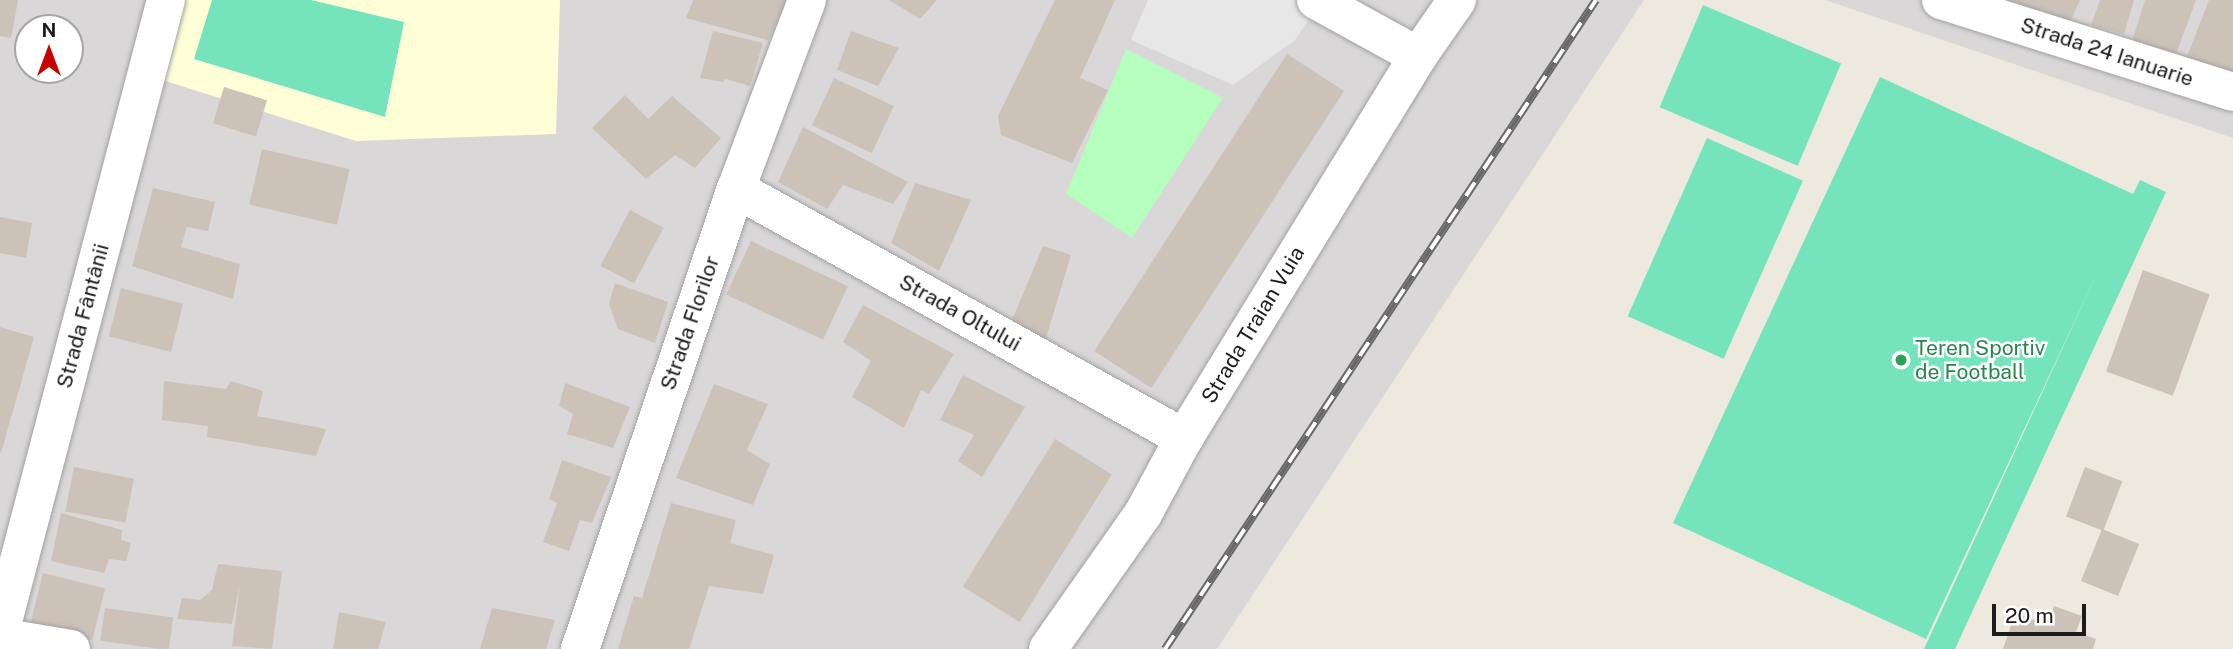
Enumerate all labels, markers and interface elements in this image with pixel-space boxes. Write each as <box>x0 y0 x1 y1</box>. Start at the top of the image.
street label: Strada 24 Ianuarie <box>2017 12 2197 92</box>
north arrow <box>14 14 84 84</box>
text: N <box>42 19 56 41</box>
street label: Strada Fântânii <box>52 241 114 391</box>
street label: Strada Traian Vuia <box>1196 242 1310 408</box>
street label: Strada Florilor <box>655 253 725 393</box>
street label: Strada Oltului <box>895 269 1025 357</box>
place label: Teren Sportiv de Football <box>1915 335 2045 385</box>
marker: Teren Sportiv de Football <box>1893 352 1909 368</box>
scale bar <box>1995 590 2090 634</box>
text: 20 m <box>2005 603 2054 628</box>

